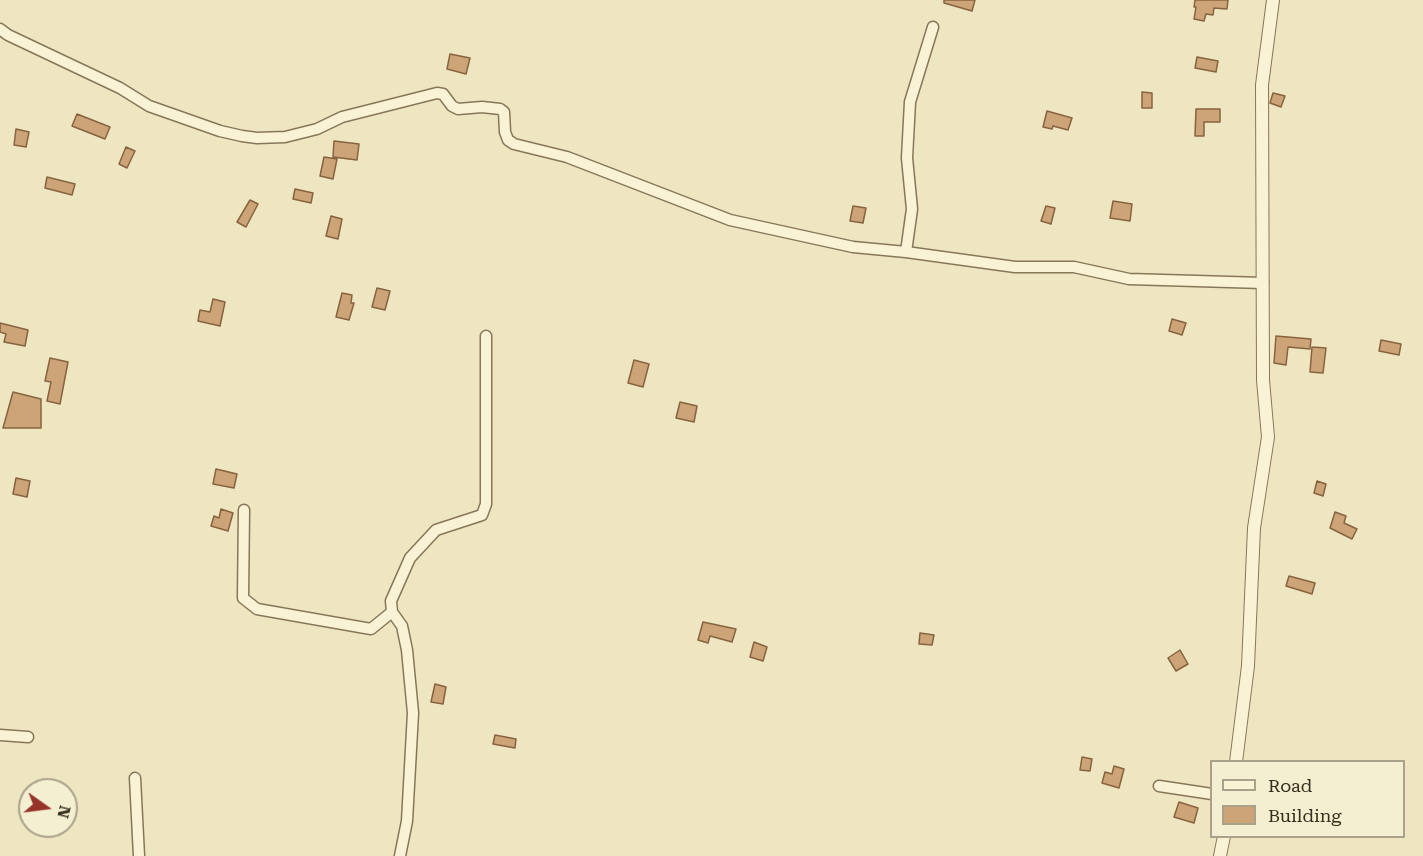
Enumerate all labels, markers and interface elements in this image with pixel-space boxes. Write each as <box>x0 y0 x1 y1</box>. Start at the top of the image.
legend <box>1210 760 1405 838</box>
text: Road <box>1268 775 1312 796</box>
north arrow <box>18 778 78 838</box>
text: N <box>53 804 75 820</box>
text: Building <box>1268 805 1342 826</box>

